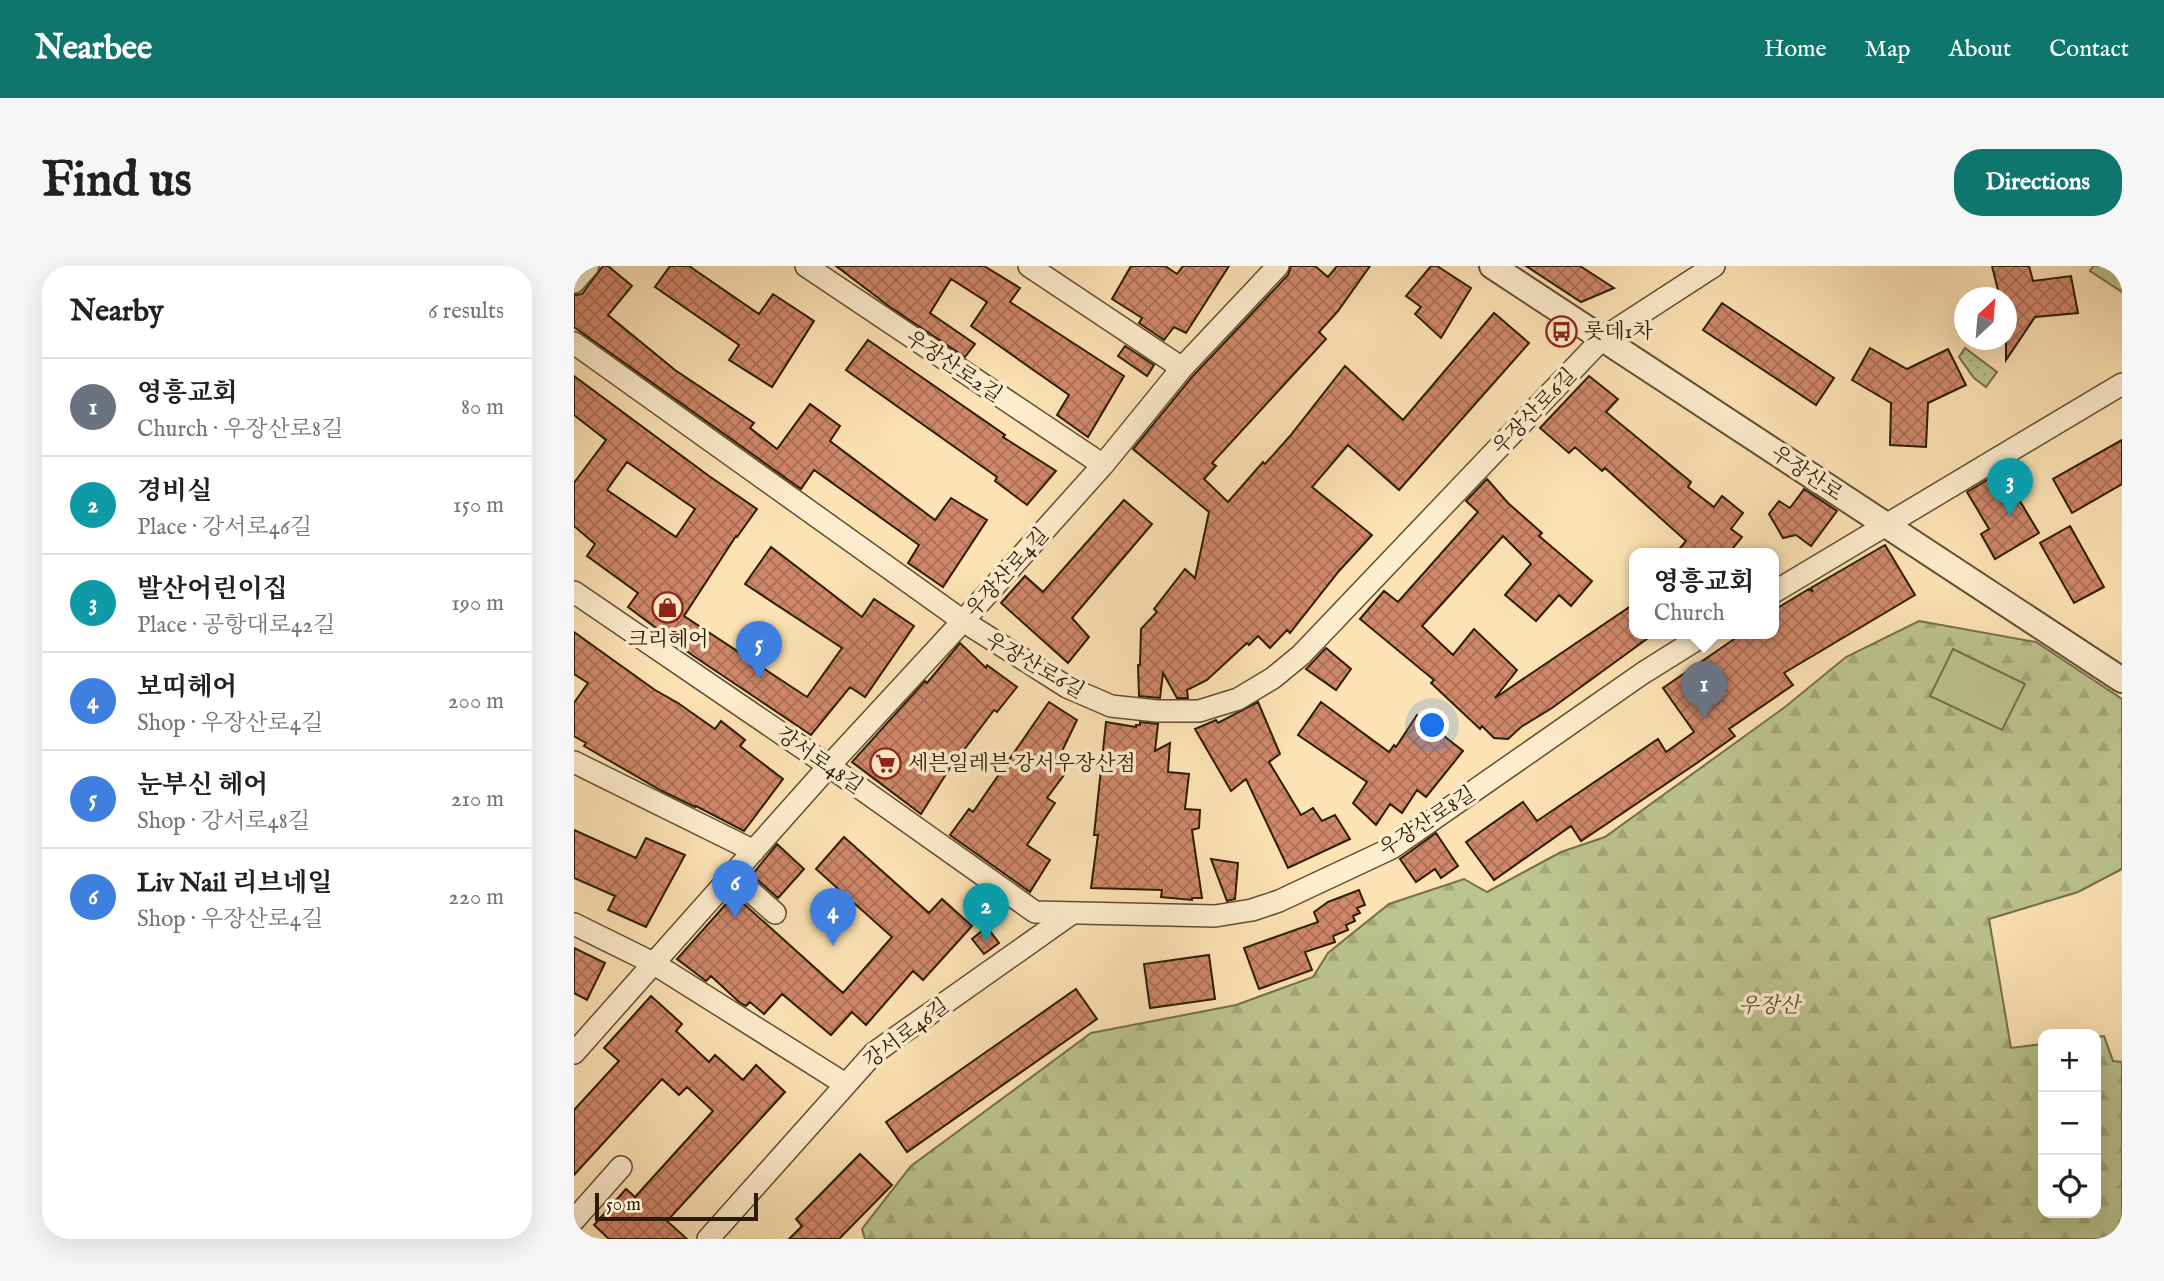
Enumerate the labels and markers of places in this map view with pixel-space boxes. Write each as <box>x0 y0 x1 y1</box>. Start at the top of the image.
bus stop icon: 롯데1차 <box>1544 314 1578 348</box>
place label: 롯데1차 <box>1584 319 1653 346</box>
pin: 3 <box>1987 458 2033 516</box>
shop icon: 크리헤어 <box>651 590 685 624</box>
pin: 5 <box>736 621 782 679</box>
place label: 크리헤어 <box>627 627 709 654</box>
pin: 1 <box>1681 661 1727 719</box>
supermarket icon: 세븐일레븐 강서우장산점 <box>868 746 902 780</box>
place label: 세븐일레븐 강서우장산점 <box>908 751 1136 778</box>
pin: 6 <box>712 860 758 918</box>
pin: 2 <box>963 883 1009 941</box>
pin: 4 <box>810 888 856 946</box>

